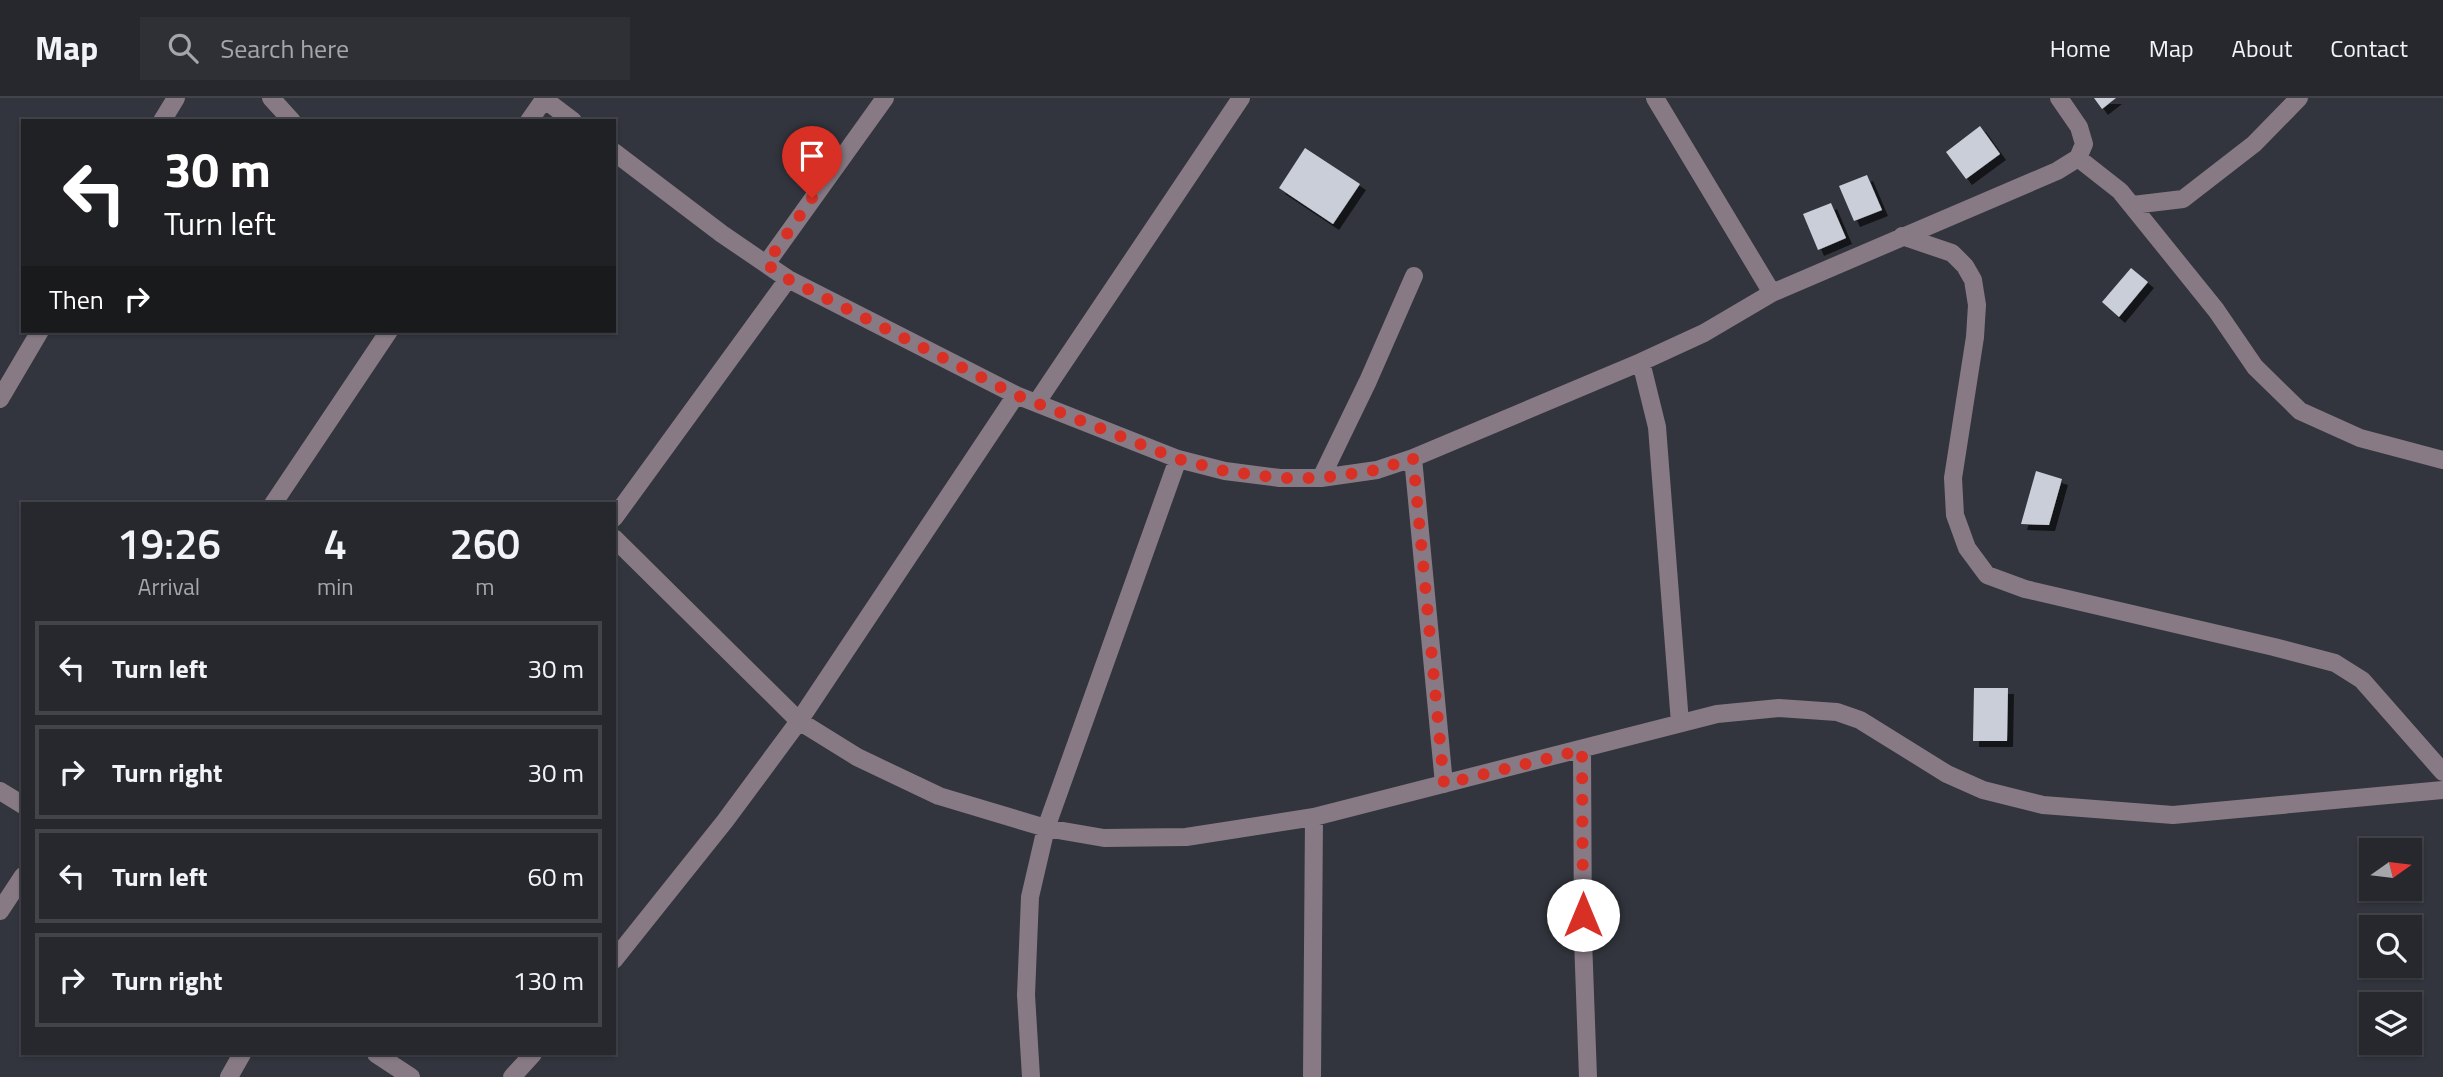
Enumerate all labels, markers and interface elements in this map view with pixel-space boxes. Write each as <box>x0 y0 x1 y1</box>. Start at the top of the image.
search box <box>140 17 630 80</box>
text: Map <box>35 23 98 73</box>
icon: search <box>164 29 202 67</box>
text: Search here <box>220 29 349 68</box>
text: Home <box>2050 30 2111 66</box>
text: Map <box>2149 30 2194 66</box>
text: About <box>2232 30 2292 66</box>
text: Contact <box>2330 30 2408 66</box>
pin <box>782 126 842 198</box>
text: 30 m <box>164 131 271 206</box>
icon: arrive <box>793 137 831 175</box>
icon: left <box>49 147 140 238</box>
text: Turn left <box>164 199 276 247</box>
text: Then <box>49 280 104 319</box>
icon: right <box>118 280 156 318</box>
text: 19:26 <box>117 511 221 575</box>
text: 4 <box>324 511 347 575</box>
text: 260 <box>450 511 520 575</box>
text: Arrival <box>138 569 200 604</box>
text: min <box>317 569 354 604</box>
text: m <box>475 569 494 604</box>
icon: left <box>53 649 91 687</box>
text: Turn left <box>112 649 207 688</box>
text: 30 m <box>527 649 584 688</box>
icon: right <box>53 753 91 791</box>
text: Turn right <box>112 753 223 792</box>
text: 30 m <box>527 753 584 792</box>
north arrow <box>2359 838 2422 901</box>
map controls <box>2359 838 2422 1055</box>
icon: left <box>53 857 91 895</box>
text: Turn left <box>112 857 207 896</box>
text: 60 m <box>527 857 584 896</box>
position arrow <box>1546 878 1620 952</box>
button: search <box>2359 915 2422 978</box>
icon: right <box>53 961 91 999</box>
text: Turn right <box>112 961 223 1000</box>
text: 130 m <box>513 961 584 1000</box>
button: layers <box>2359 992 2422 1055</box>

